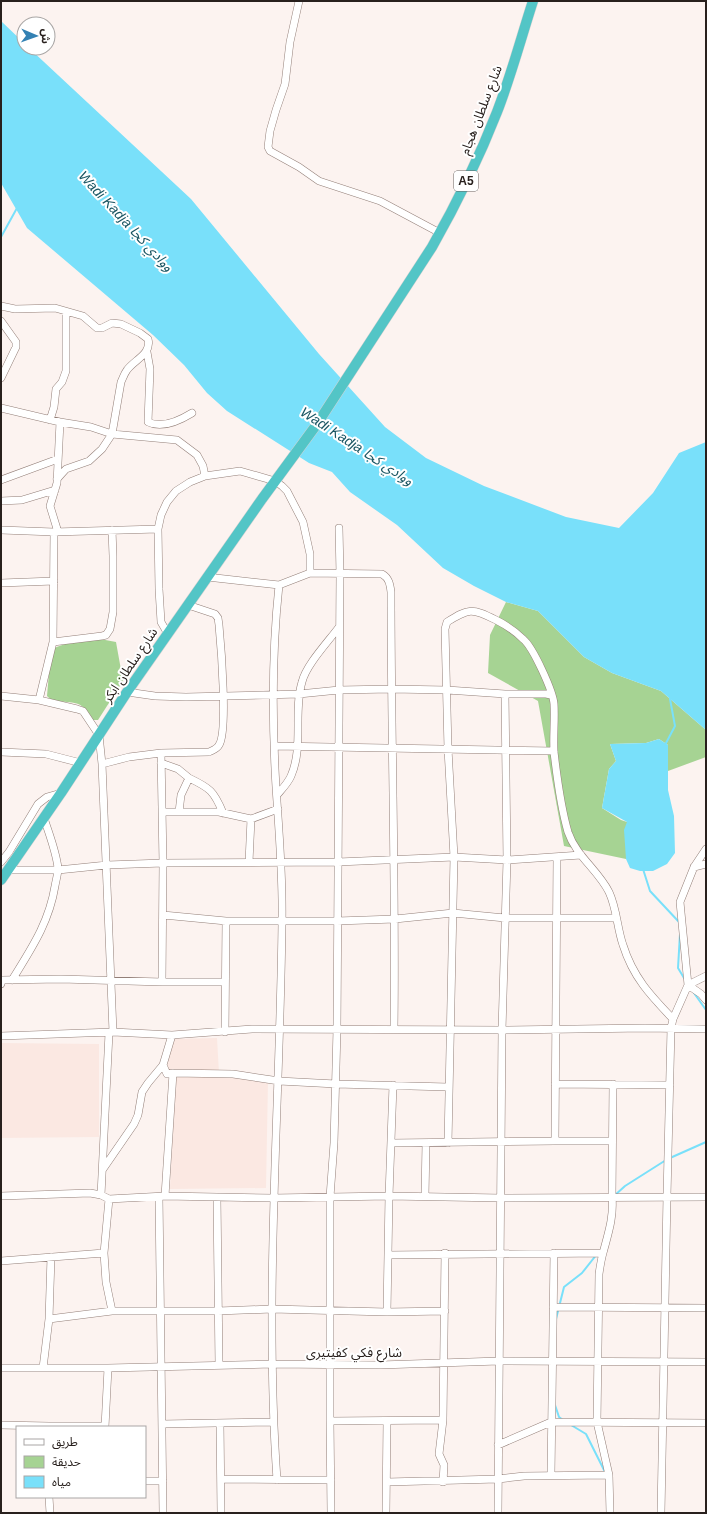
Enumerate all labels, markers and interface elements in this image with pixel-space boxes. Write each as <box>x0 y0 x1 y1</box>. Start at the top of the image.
north arrow <box>16 16 56 56</box>
text: ش <box>39 29 52 44</box>
street label: شارع سلطان هجام <box>457 63 508 158</box>
water label: Wadi Kadja ووادي كجا <box>73 168 177 277</box>
road number: A5 <box>454 171 478 191</box>
water label: Wadi Kadja ووادي كجا <box>296 404 416 491</box>
street label: شارع سلطان ابكر <box>99 625 163 708</box>
street label: شارع فكي كفيتيرى <box>306 1345 402 1363</box>
legend <box>16 1426 146 1498</box>
text: طريق <box>52 1435 78 1450</box>
text: حديقة <box>52 1455 81 1469</box>
text: مياه <box>52 1475 71 1489</box>

